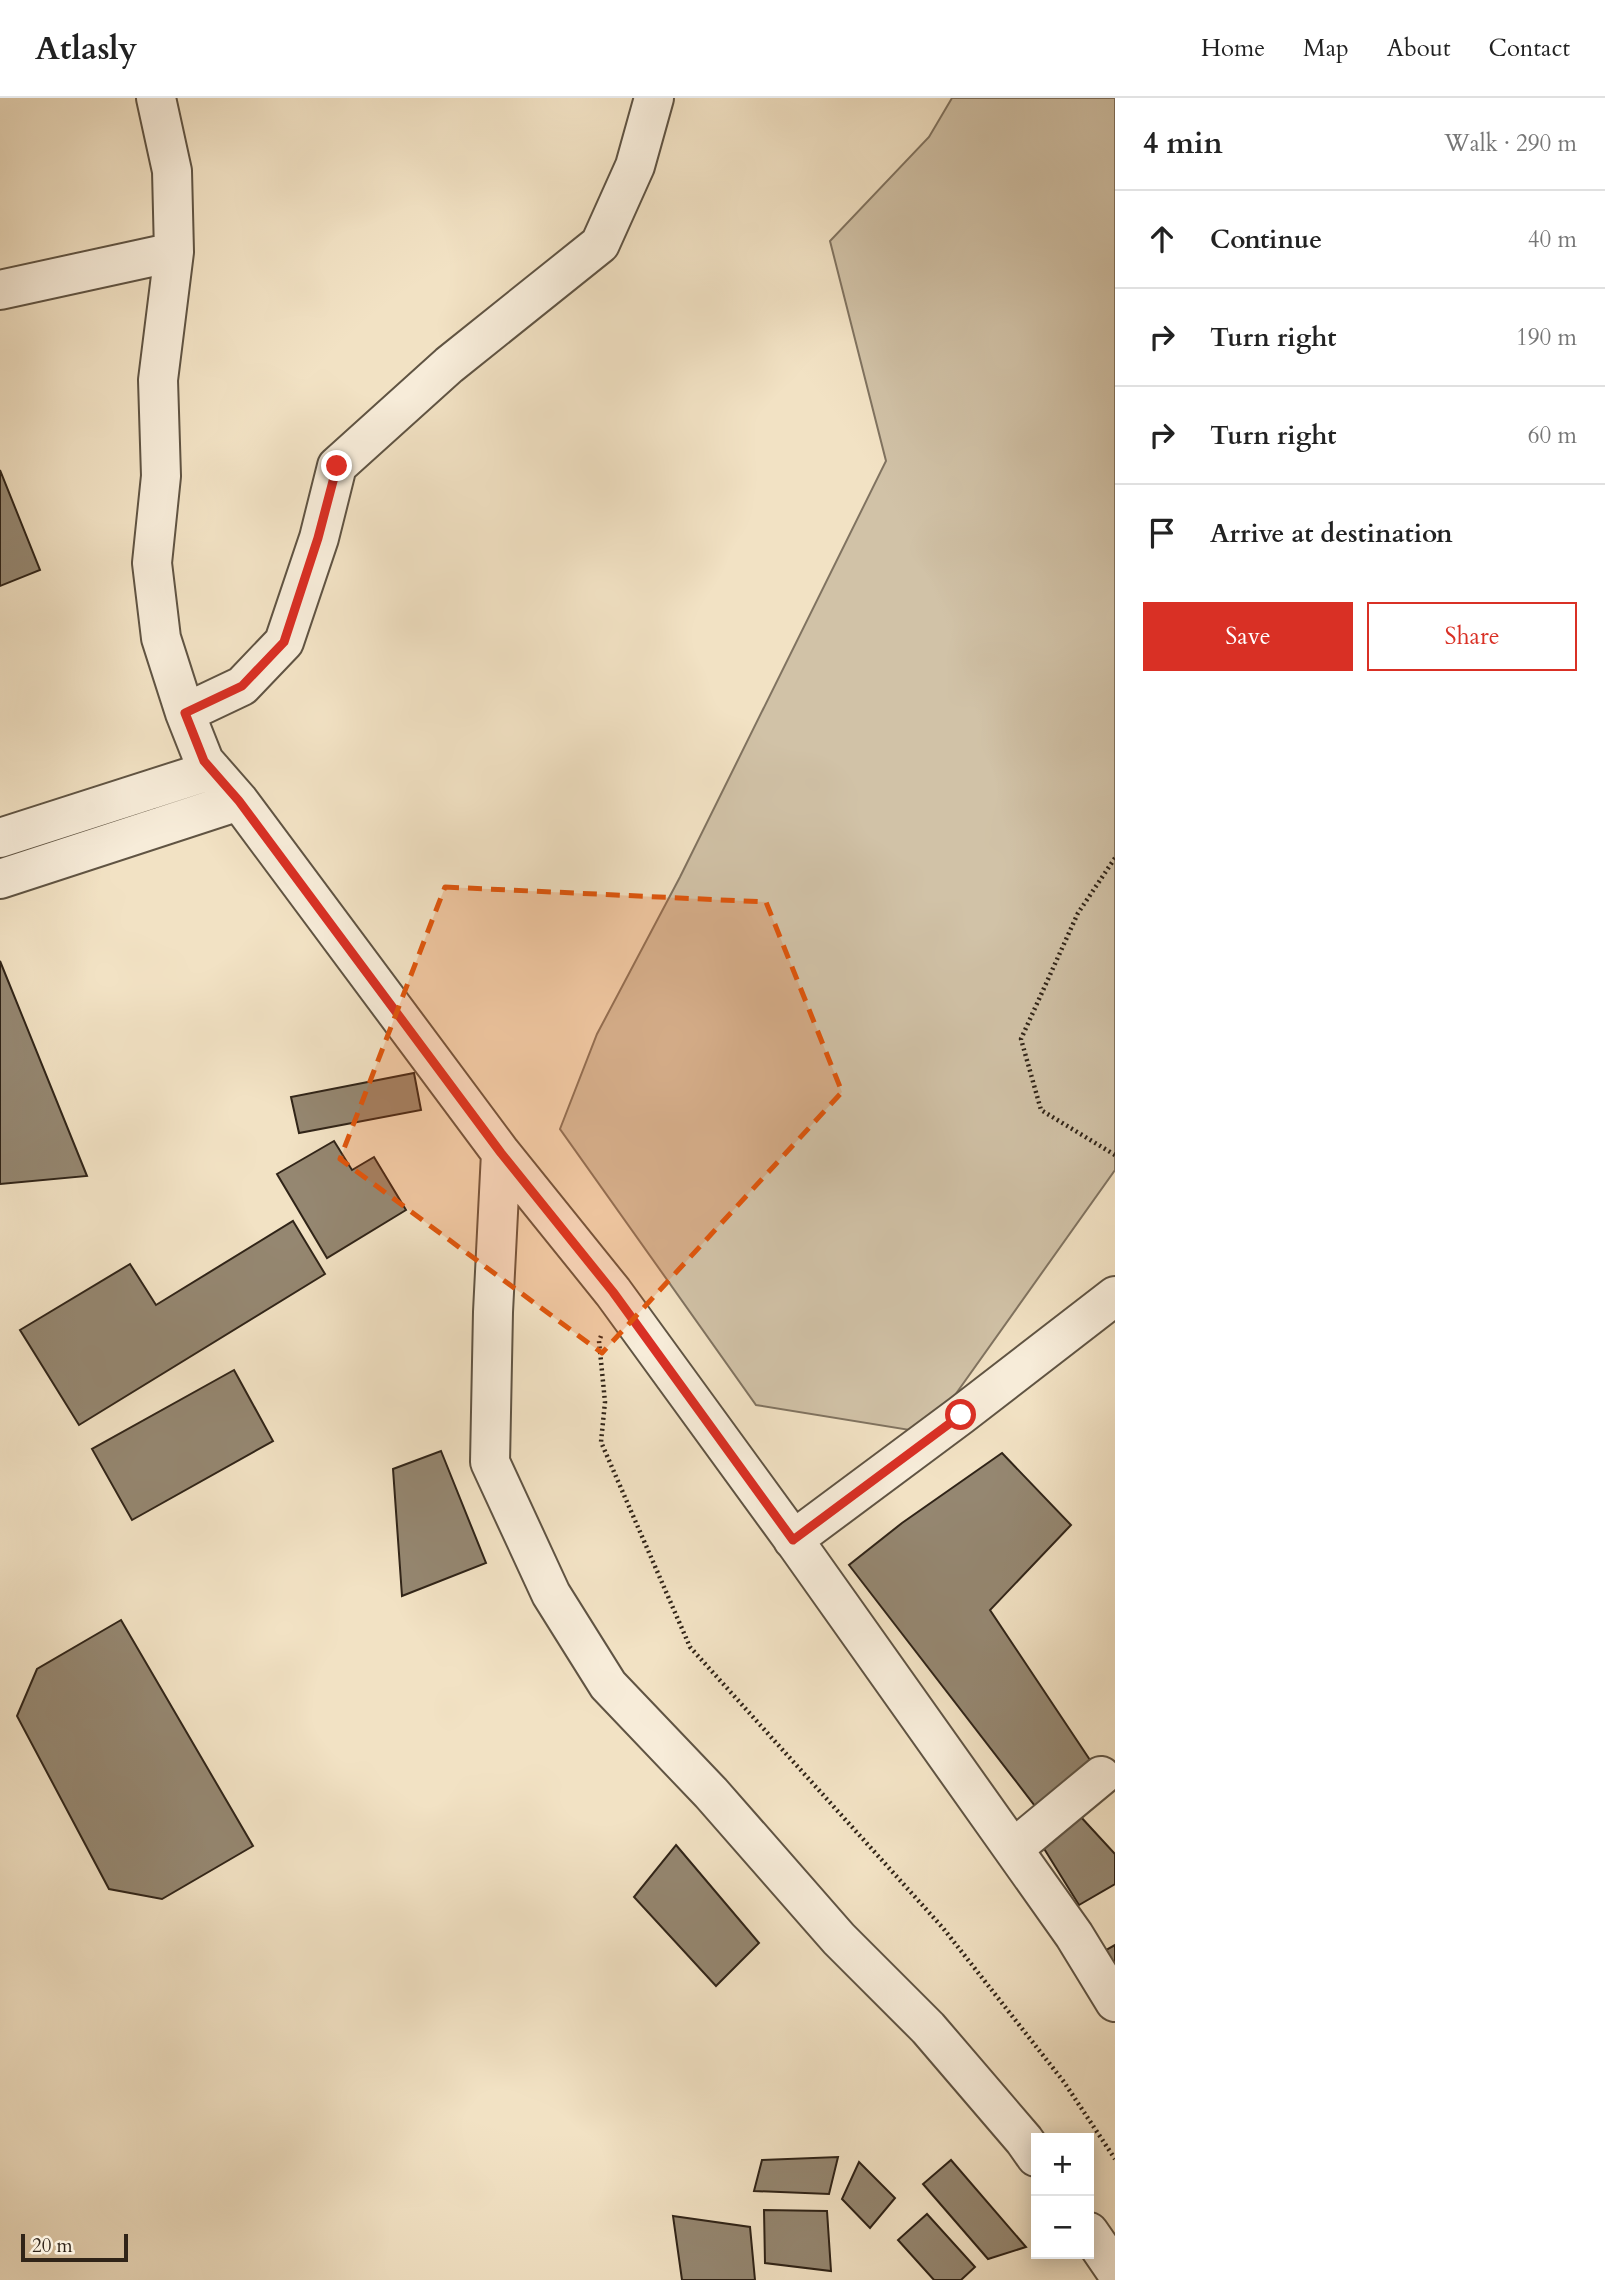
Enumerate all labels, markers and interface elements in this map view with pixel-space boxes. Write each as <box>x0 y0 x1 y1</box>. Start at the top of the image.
text: Atlasly <box>35 26 137 71</box>
text: Home <box>1201 32 1265 65</box>
text: Map <box>1303 32 1349 65</box>
text: About <box>1387 32 1451 65</box>
text: Contact <box>1489 32 1570 65</box>
text: 4 min <box>1143 123 1223 164</box>
text: Walk · 290 m <box>1444 128 1577 159</box>
icon: ahead <box>1143 220 1181 258</box>
text: Continue <box>1210 222 1322 257</box>
text: 40 m <box>1528 224 1577 255</box>
icon: right <box>1143 318 1181 356</box>
text: Turn right <box>1210 320 1337 355</box>
text: 190 m <box>1516 322 1577 353</box>
icon: right <box>1143 416 1181 454</box>
text: Turn right <box>1210 418 1337 453</box>
text: 60 m <box>1528 420 1577 451</box>
route end <box>321 450 352 481</box>
icon: arrive <box>1143 514 1181 552</box>
text: Arrive at destination <box>1210 516 1453 551</box>
button: Save <box>1143 602 1353 671</box>
button: Share <box>1367 602 1577 671</box>
route start <box>945 1399 976 1430</box>
map controls <box>1031 2133 1094 2259</box>
button: + <box>1031 2133 1094 2196</box>
button: − <box>1031 2196 1094 2259</box>
scale bar <box>21 2231 128 2263</box>
text: 20 m <box>32 2233 73 2259</box>

